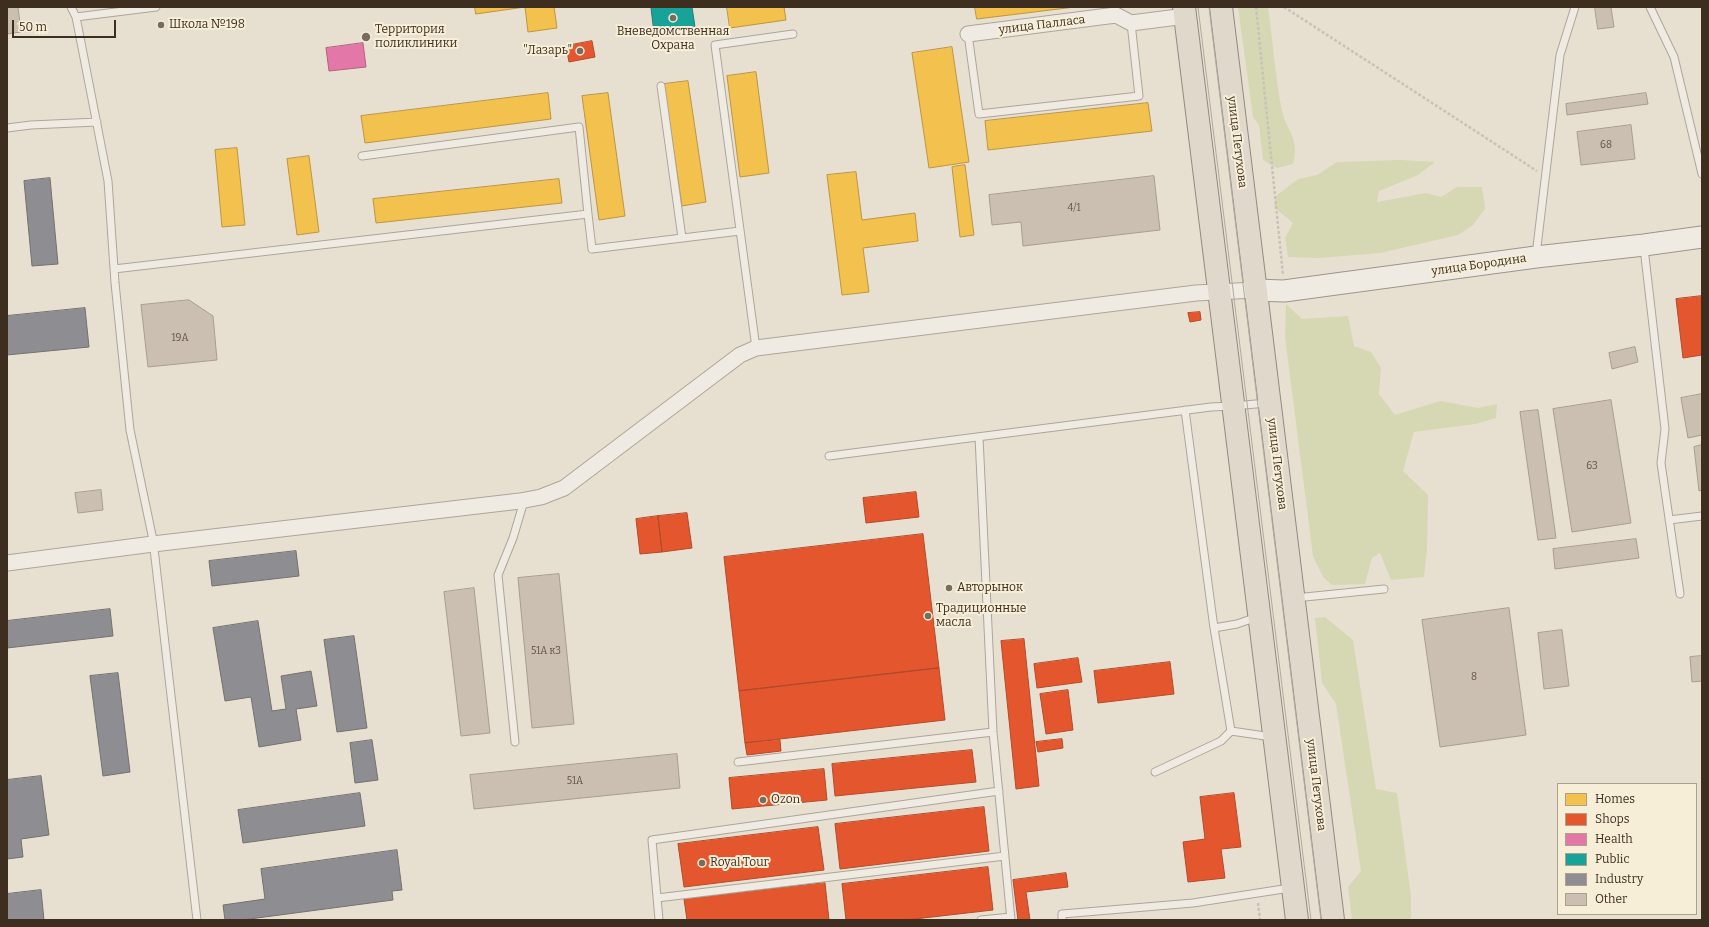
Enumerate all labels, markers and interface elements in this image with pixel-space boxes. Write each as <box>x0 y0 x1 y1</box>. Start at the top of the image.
scale bar <box>14 12 118 38</box>
marker: Вневедомственная Охрана <box>668 13 678 23</box>
street label: улица Палласа <box>998 13 1086 37</box>
place label: Школа №198 <box>169 18 245 32</box>
text: 50 m <box>19 20 47 34</box>
marker: Школа №198 <box>156 20 166 30</box>
place label: Территория поликлиники <box>375 23 457 51</box>
place label: Вневедомственная Охрана <box>617 25 729 53</box>
marker: Территория поликлиники <box>360 31 372 43</box>
place label: "Лазарь" <box>523 44 572 58</box>
marker: "Лазарь" <box>575 46 585 56</box>
street label: улица Петухова <box>1224 95 1250 189</box>
house number: 68 <box>1600 139 1612 151</box>
house number: 4/1 <box>1067 202 1081 214</box>
street label: улица Бородина <box>1431 251 1527 279</box>
house number: 19А <box>171 332 189 344</box>
street label: улица Петухова <box>1264 417 1290 511</box>
house number: 63 <box>1586 460 1598 472</box>
place label: Авторынок <box>957 581 1023 595</box>
marker: Авторынок <box>944 583 954 593</box>
place label: Традиционные масла <box>936 602 1026 630</box>
marker: Традиционные масла <box>923 611 933 621</box>
house number: 51А к3 <box>531 645 561 657</box>
house number: 8 <box>1471 671 1477 683</box>
street label: улица Петухова <box>1303 738 1329 832</box>
house number: 51А <box>567 775 583 787</box>
legend <box>1557 783 1697 915</box>
text: Homes <box>1595 792 1635 806</box>
place label: Ozon <box>771 793 800 807</box>
marker: Ozon <box>758 795 768 805</box>
text: Shops <box>1595 812 1629 826</box>
text: Health <box>1595 832 1633 846</box>
text: Public <box>1595 852 1630 866</box>
place label: Royal Tour <box>710 856 769 870</box>
marker: Royal Tour <box>697 858 707 868</box>
text: Industry <box>1595 872 1643 886</box>
text: Other <box>1595 892 1627 906</box>

